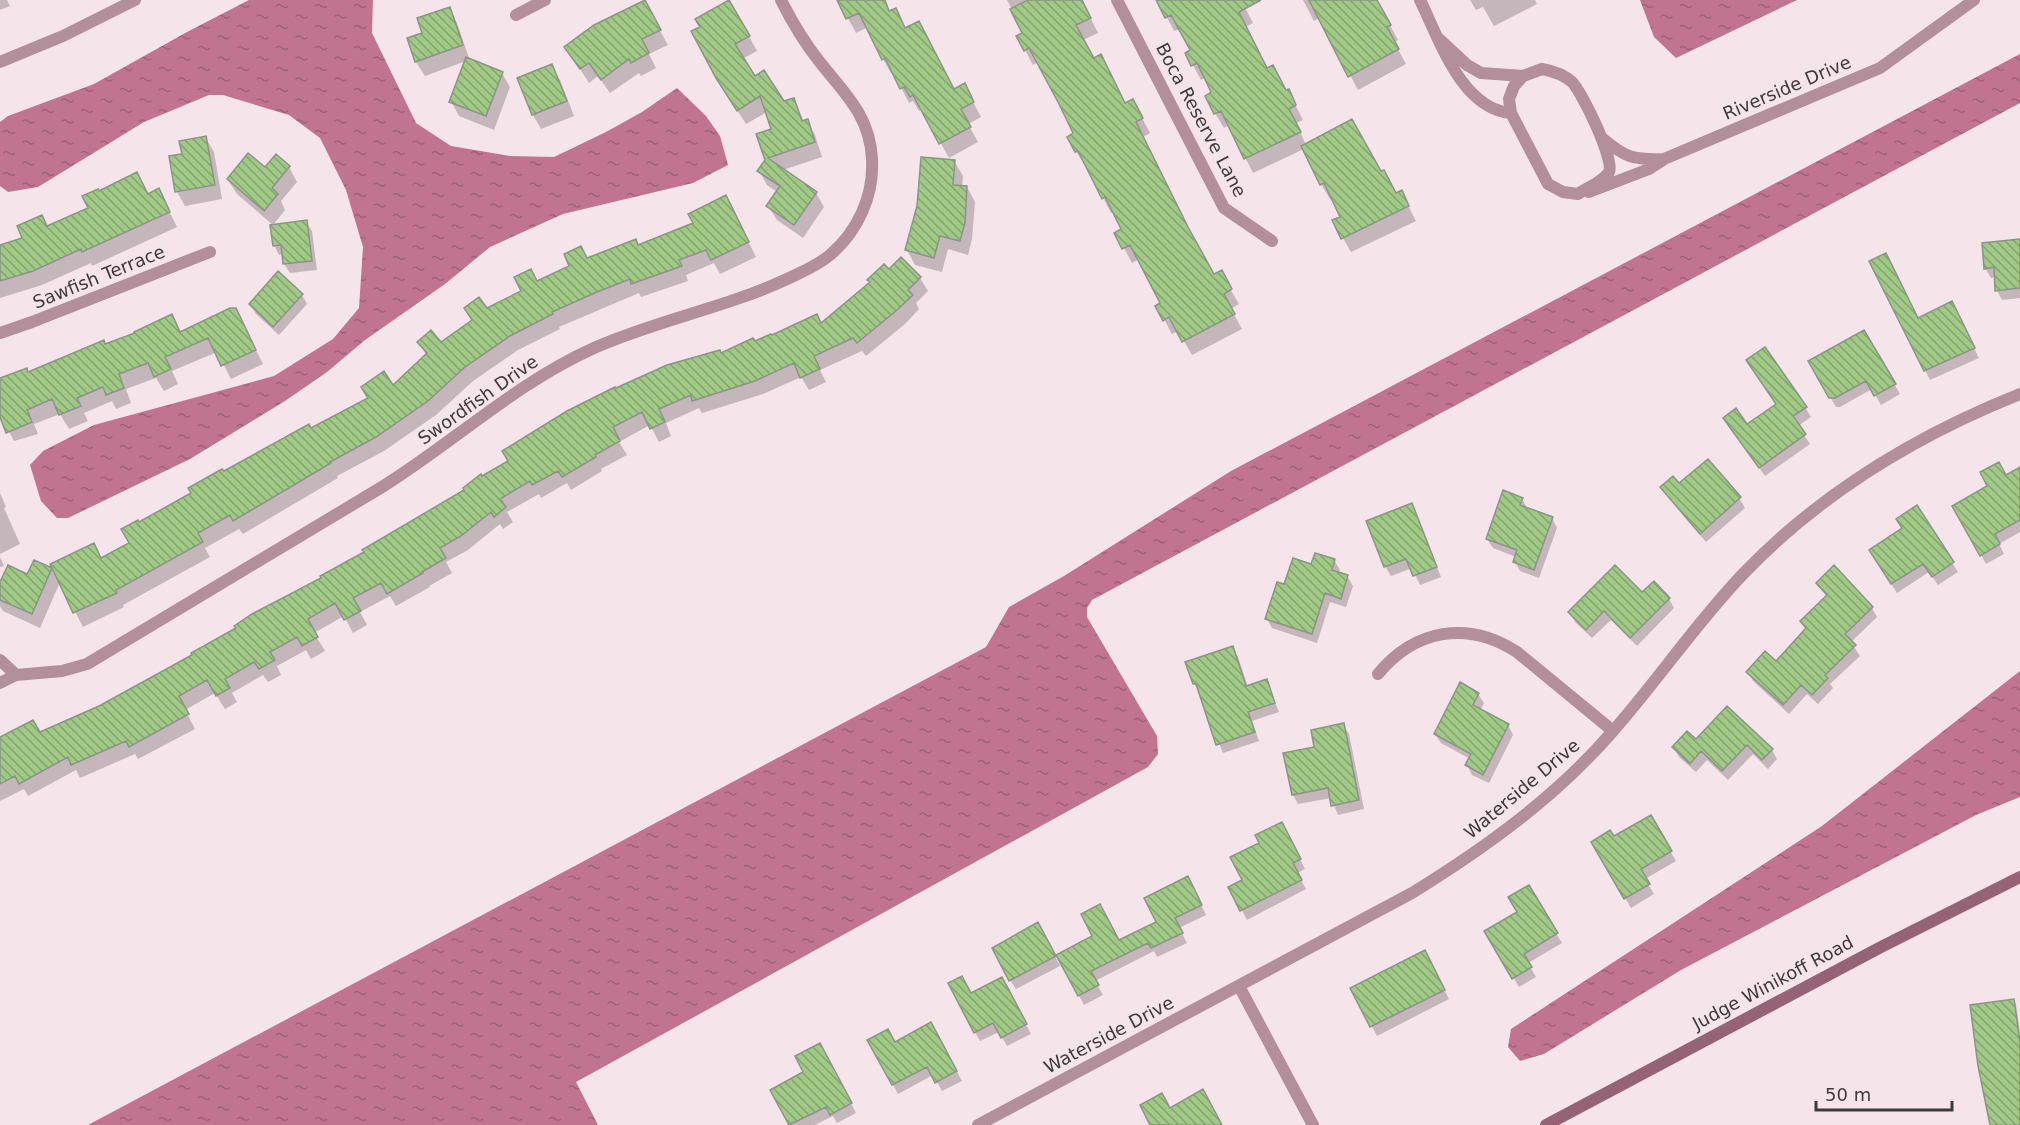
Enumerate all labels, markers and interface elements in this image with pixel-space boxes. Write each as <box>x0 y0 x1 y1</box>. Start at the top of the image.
street label: Boca Reserve Lane <box>1152 39 1251 200</box>
street label: Riverside Drive <box>1720 51 1854 124</box>
street label: Sawfish Terrace <box>30 240 168 313</box>
street label: Swordfish Drive <box>414 350 542 449</box>
street label: Waterside Drive <box>1460 734 1584 843</box>
street label: Judge Winikoff Road <box>1688 931 1857 1034</box>
street label: Waterside Drive <box>1040 992 1177 1078</box>
scale bar <box>1816 1074 1952 1112</box>
text: 50 m <box>1825 1084 1871 1105</box>

